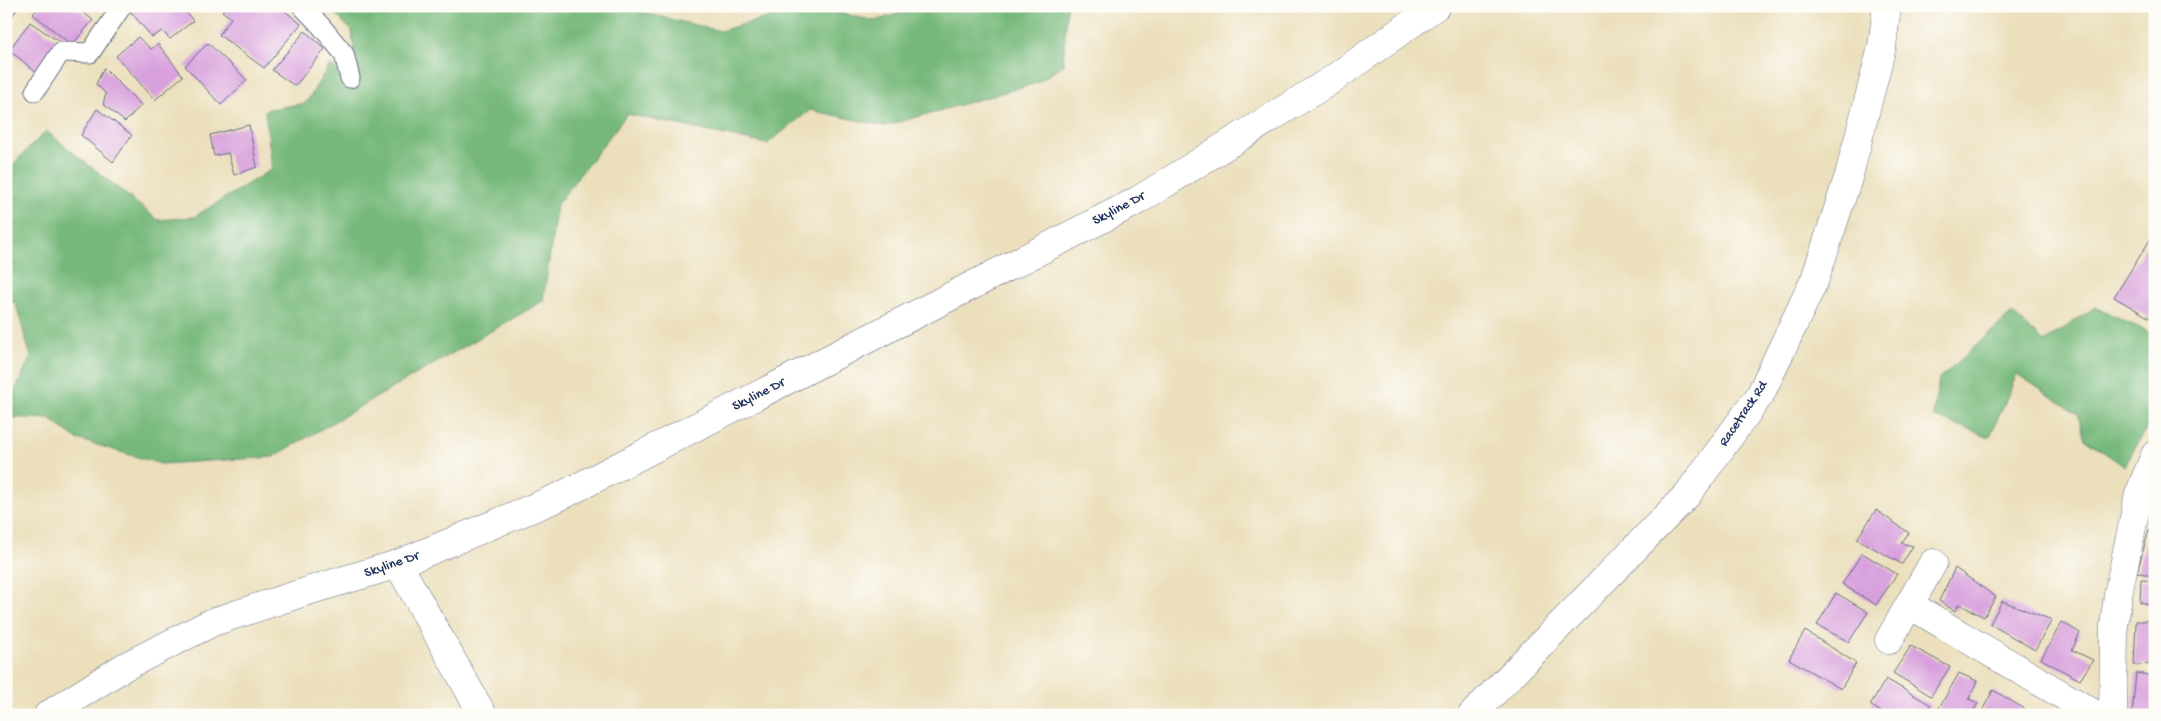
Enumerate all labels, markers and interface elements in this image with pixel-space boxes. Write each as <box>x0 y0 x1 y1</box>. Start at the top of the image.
street label: Skyline Dr <box>1090 188 1149 230</box>
street label: Skyline Dr <box>730 374 789 416</box>
street label: Racetrack Rd <box>1716 377 1773 450</box>
street label: Skyline Dr <box>362 547 423 582</box>

